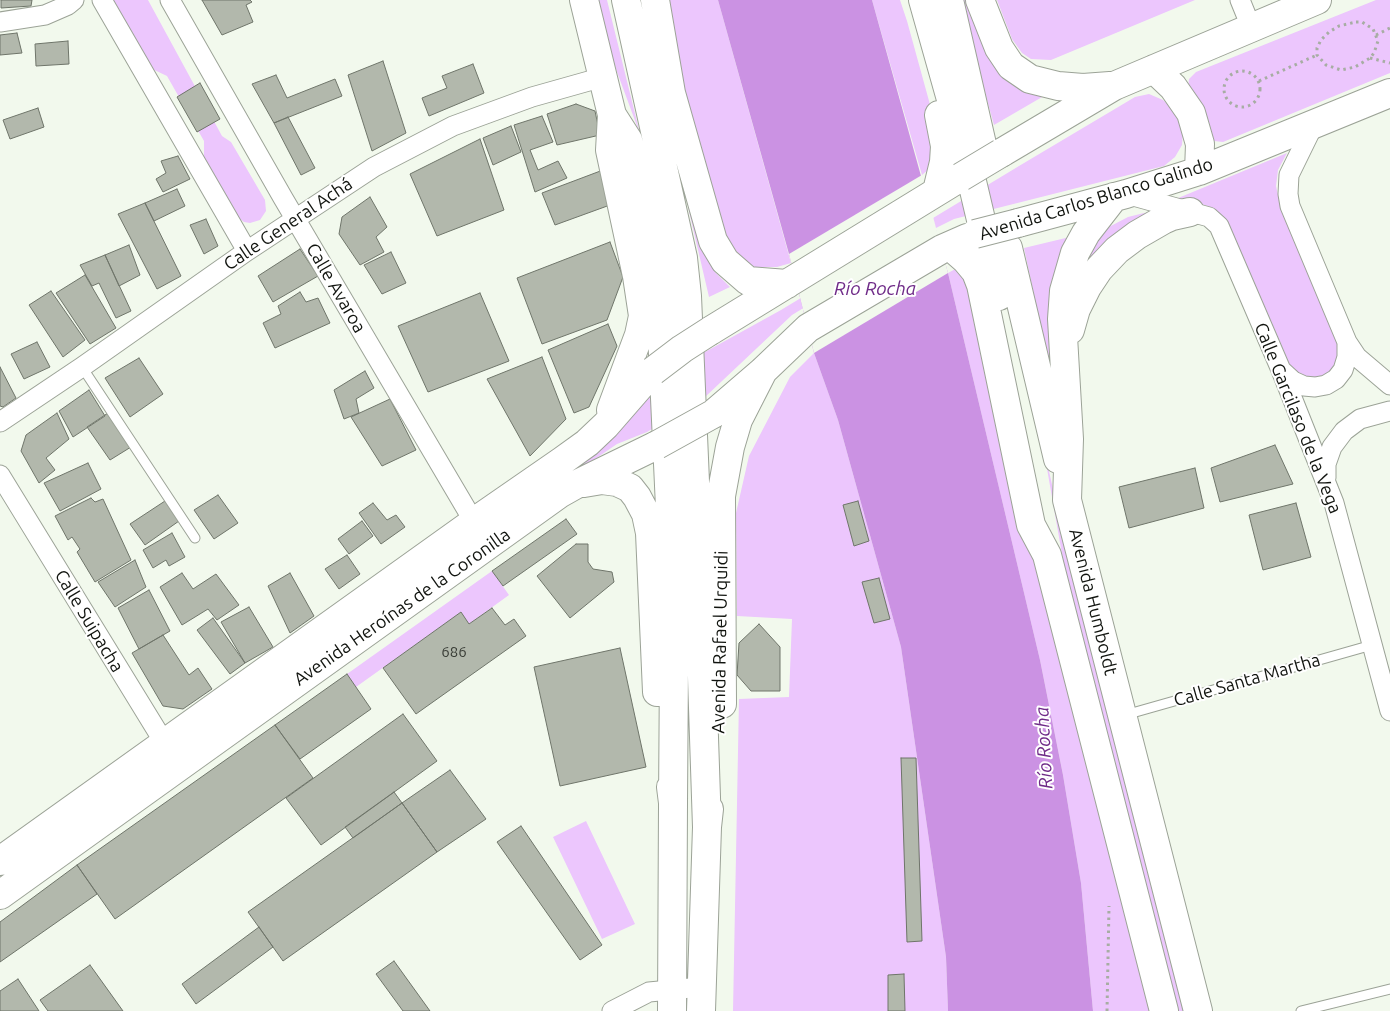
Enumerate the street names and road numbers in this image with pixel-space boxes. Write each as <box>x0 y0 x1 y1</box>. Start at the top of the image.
street label: Avenida Carlos Blanco Galindo <box>977 153 1215 245</box>
street label: Calle General Achá <box>220 173 356 275</box>
street label: Calle Avaroa <box>302 239 370 337</box>
street label: Calle Garcilaso de la Vega <box>1250 319 1346 517</box>
street label: Avenida Heroínas de la Coronilla <box>290 524 514 690</box>
street label: Avenida Humboldt <box>1064 526 1122 678</box>
street label: Avenida Rafael Urquidi <box>708 550 732 734</box>
street label: Calle Suipacha <box>50 566 128 676</box>
street label: Calle Santa Martha <box>1171 649 1323 711</box>

